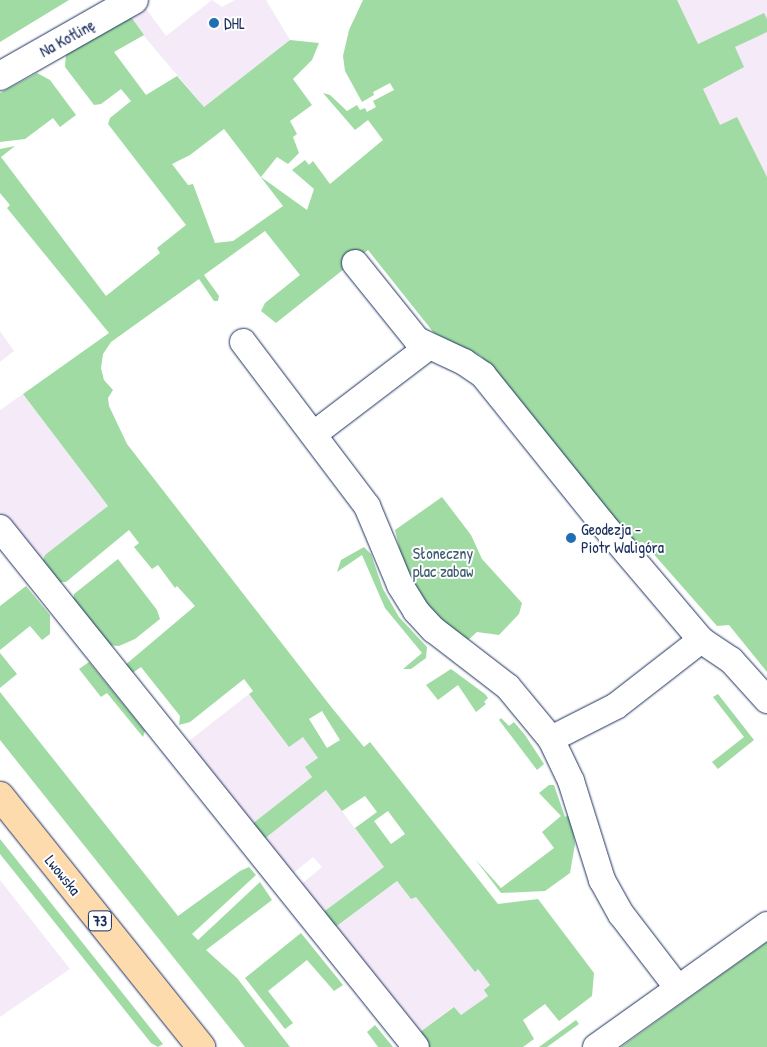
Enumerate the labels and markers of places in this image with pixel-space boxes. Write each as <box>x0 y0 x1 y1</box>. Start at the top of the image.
place label: DHL <box>224 13 245 33</box>
marker: DHL <box>208 17 220 29</box>
place label: Geodezja - Piotr Waligóra <box>581 519 664 557</box>
marker: Geodezja - Piotr Waligóra <box>565 532 577 544</box>

